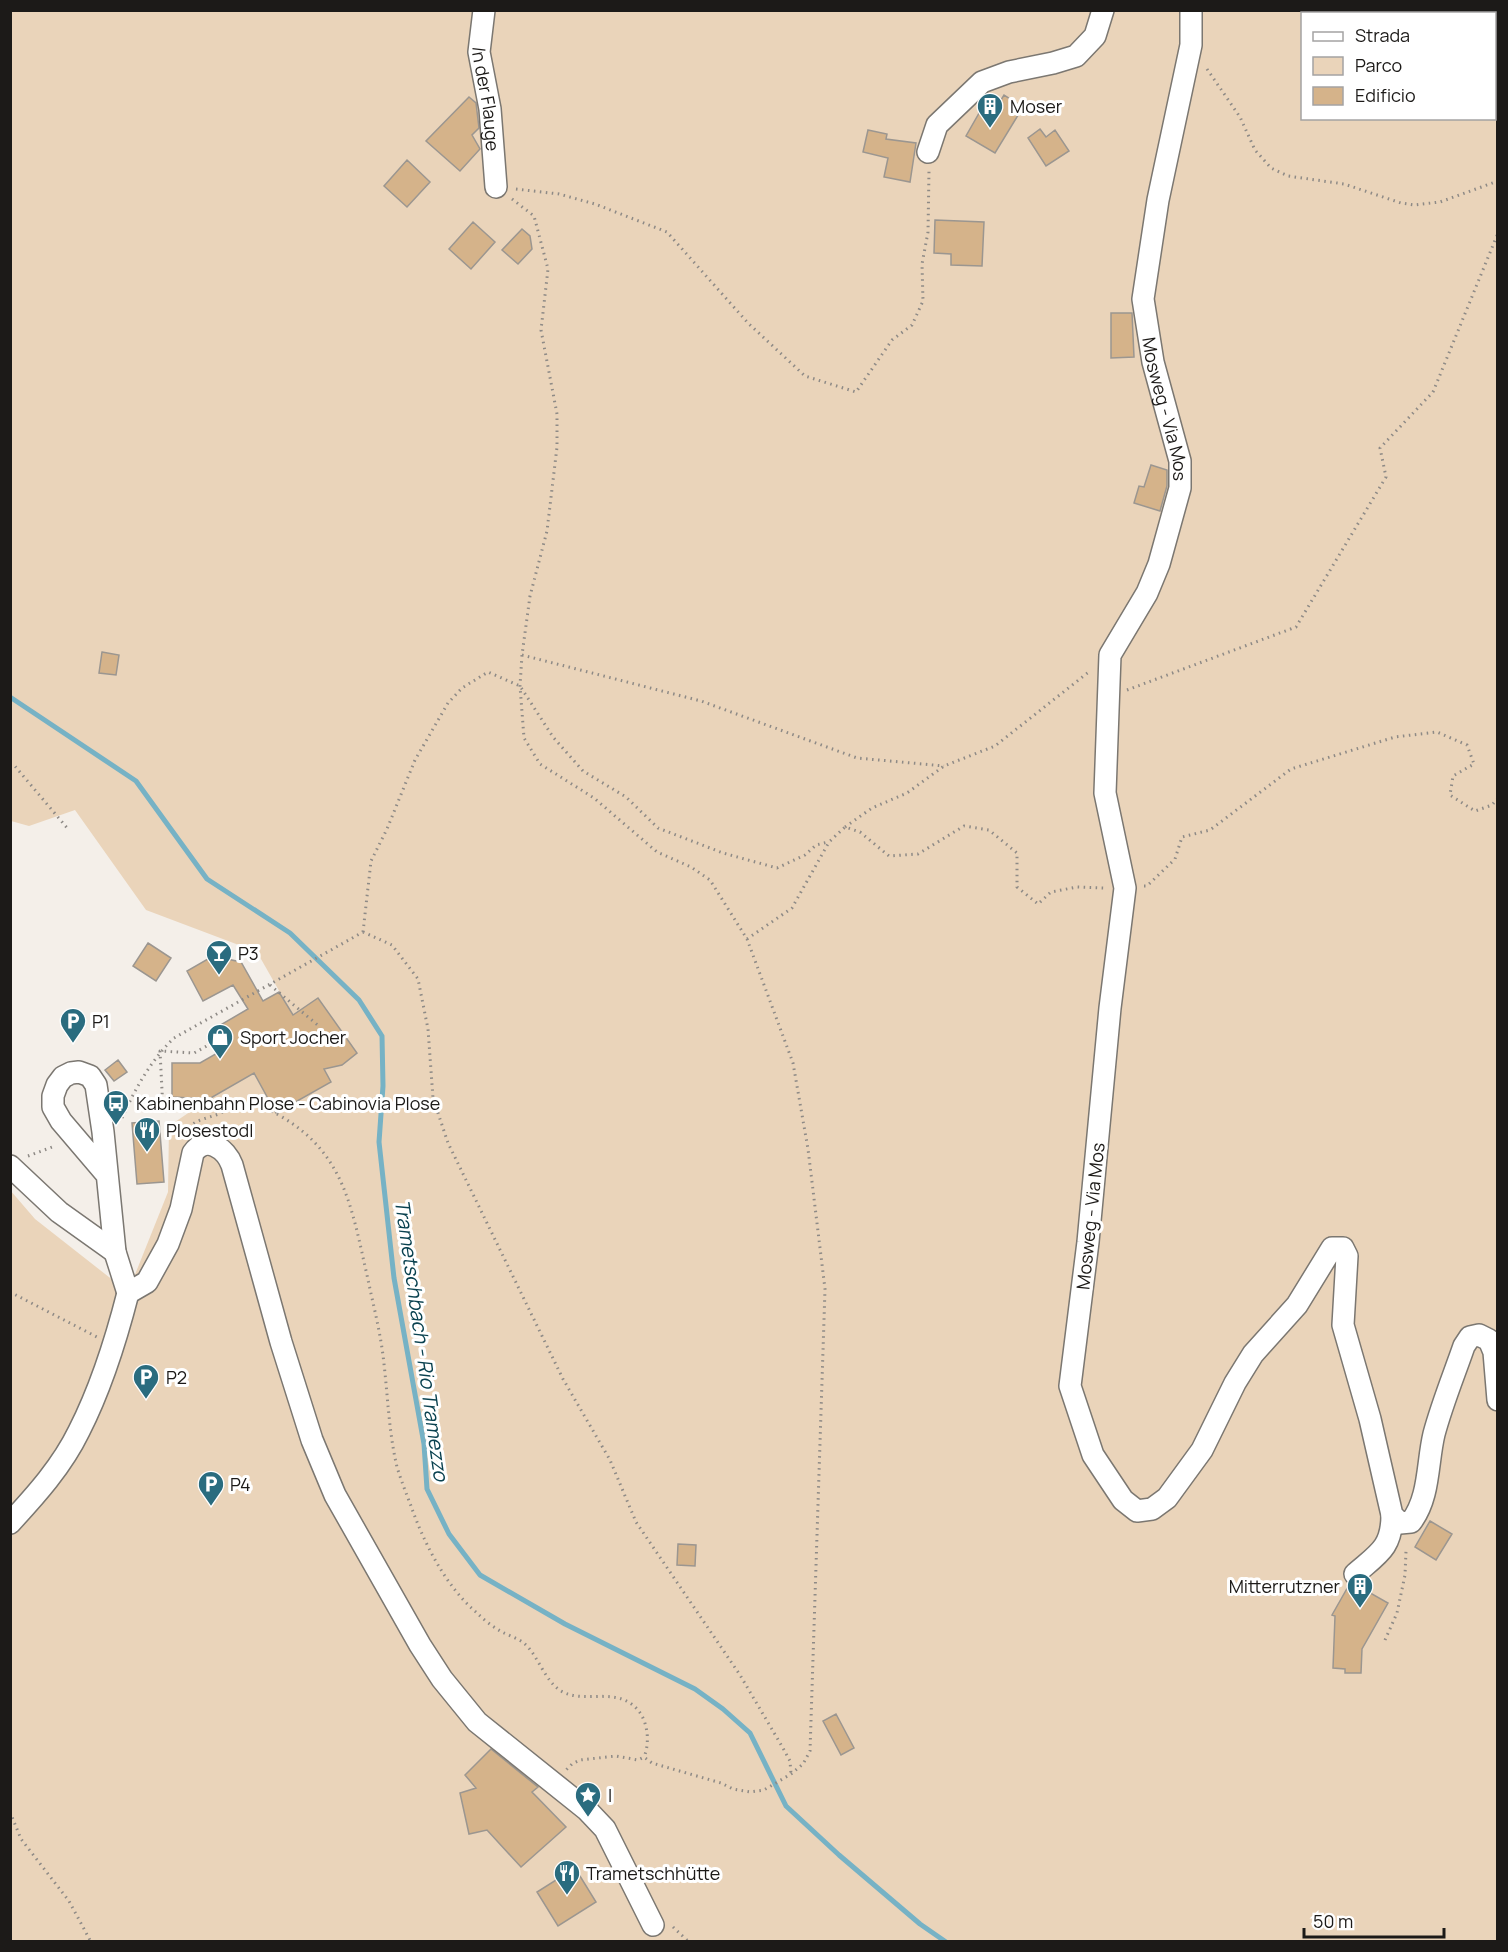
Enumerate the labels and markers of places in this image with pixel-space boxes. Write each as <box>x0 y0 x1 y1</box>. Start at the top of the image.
building icon: Moser <box>975 91 1005 129</box>
place label: Moser <box>1010 94 1063 118</box>
bar icon: P3 <box>204 938 234 976</box>
place label: P3 <box>238 941 259 965</box>
parking icon: P1 <box>58 1006 88 1044</box>
place label: P1 <box>92 1009 110 1033</box>
shop icon: Sport Jocher <box>205 1022 235 1060</box>
place label: Sport Jocher <box>240 1025 347 1049</box>
bus stop icon: Kabinenbahn Plose - Cabinovia Plose <box>101 1088 131 1126</box>
place label: Kabinenbahn Plose - Cabinovia Plose <box>136 1091 440 1115</box>
restaurant icon: Plosestodl <box>132 1115 162 1153</box>
place label: Plosestodl <box>166 1118 253 1142</box>
parking icon: P2 <box>131 1362 161 1400</box>
place label: P2 <box>166 1365 187 1389</box>
parking icon: P4 <box>196 1469 226 1507</box>
place label: P4 <box>230 1472 251 1496</box>
building icon: Mitterrutzner <box>1345 1571 1375 1609</box>
place label: Mitterrutzner <box>1229 1574 1340 1598</box>
place icon: I <box>573 1780 603 1818</box>
place label: I <box>608 1783 612 1807</box>
restaurant icon: Trametschhütte <box>552 1858 582 1896</box>
place label: Trametschhütte <box>586 1861 720 1885</box>

